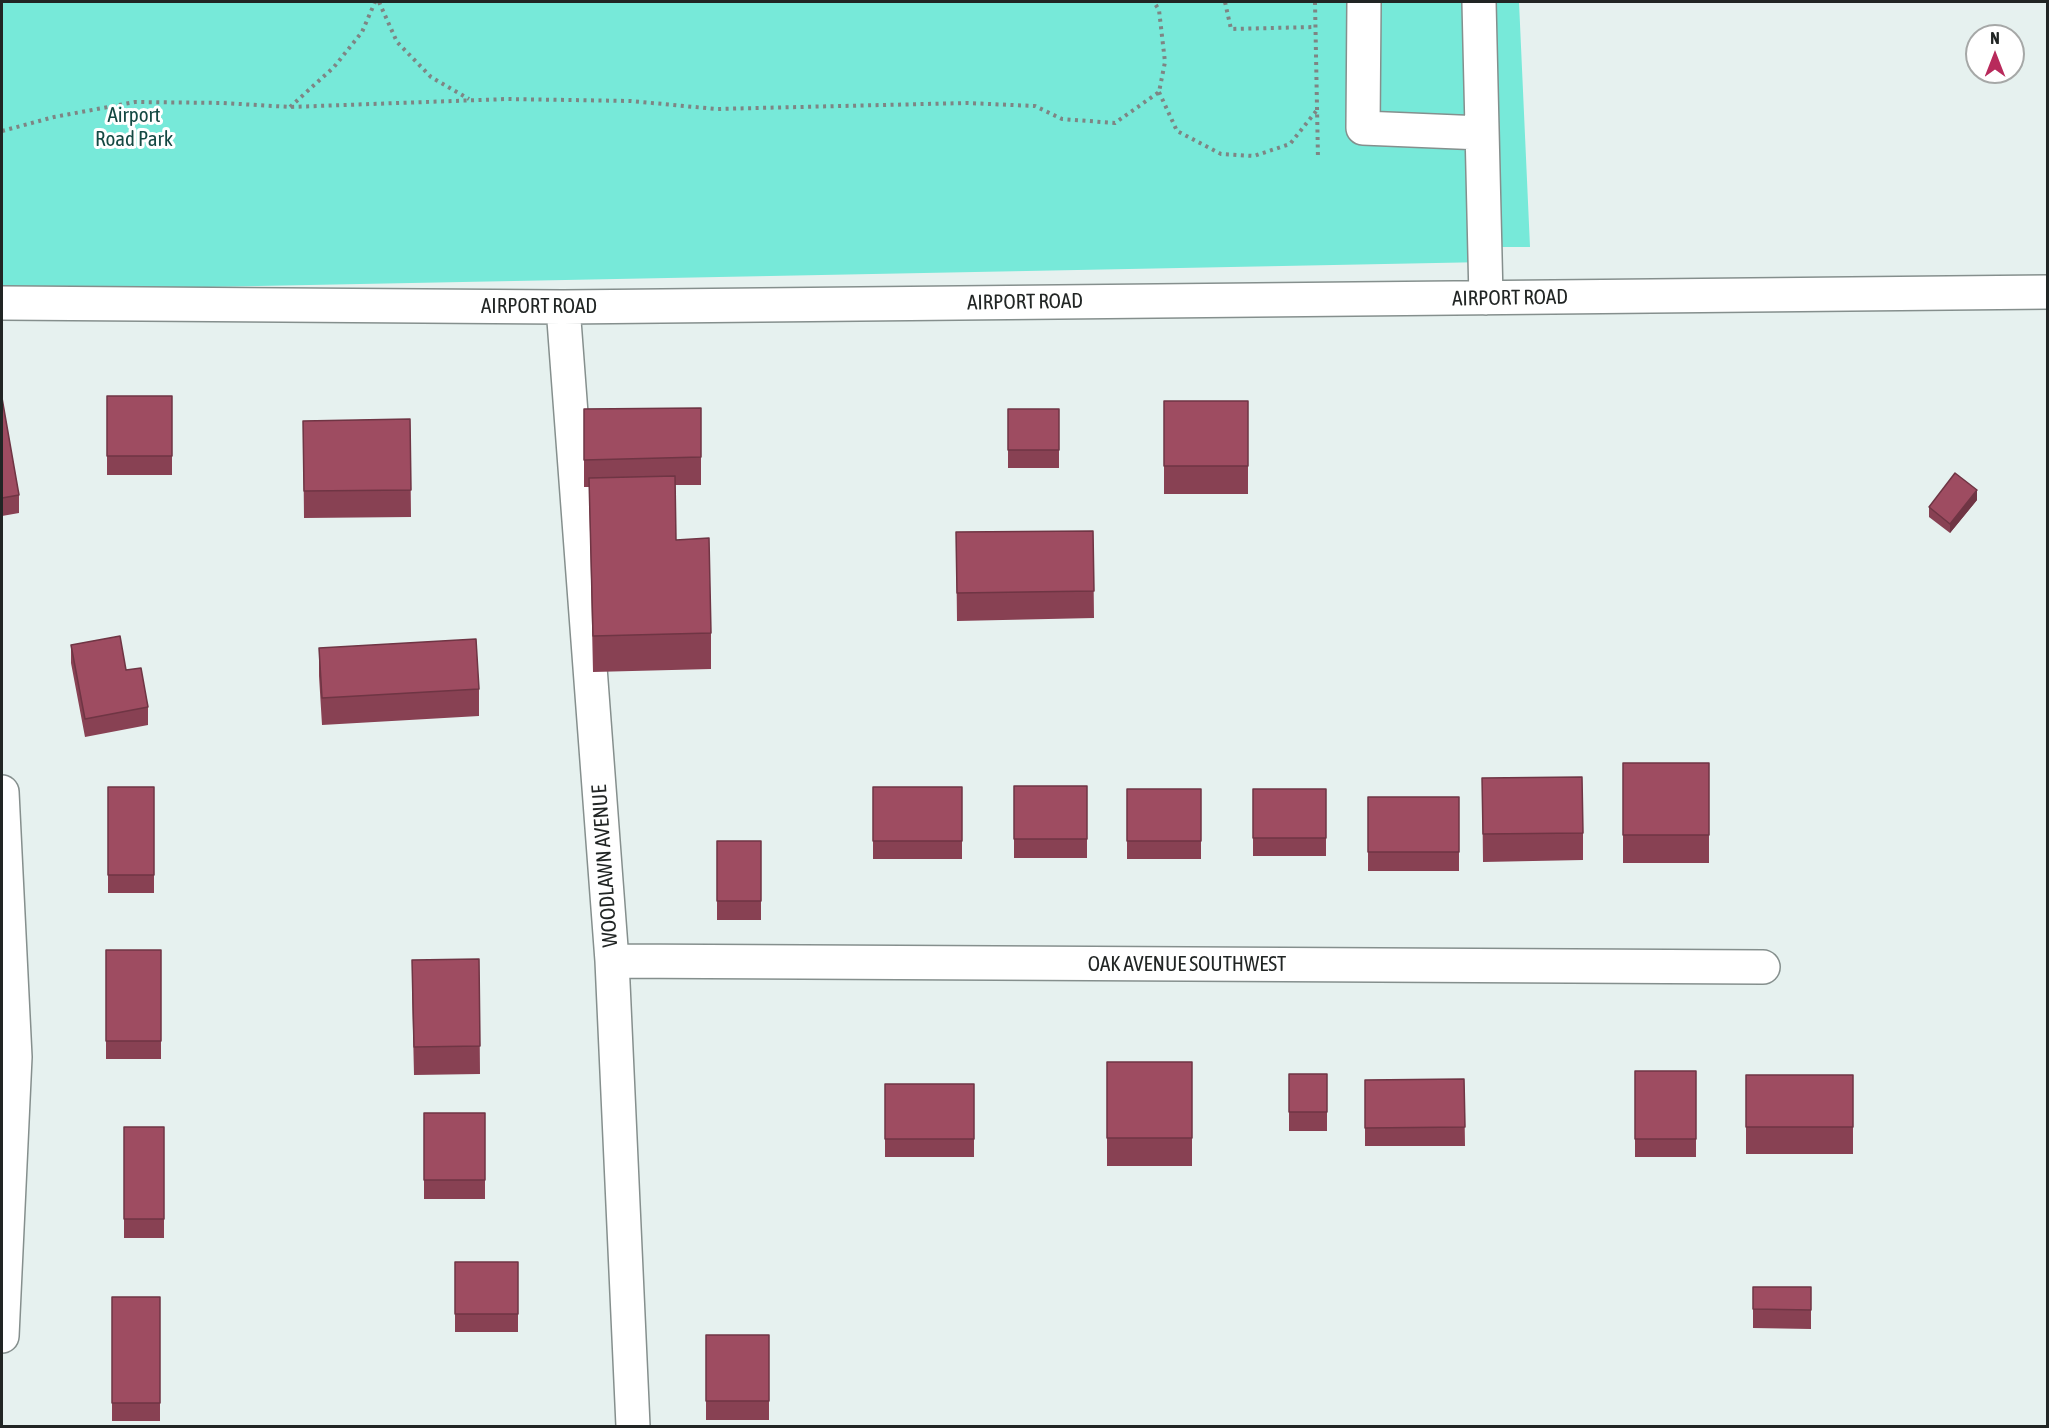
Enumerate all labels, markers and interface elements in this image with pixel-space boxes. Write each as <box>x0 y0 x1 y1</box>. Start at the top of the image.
north arrow <box>1965 24 2025 84</box>
text: N <box>1990 29 2000 47</box>
park label: Airport Road Park <box>95 102 173 152</box>
street label: AIRPORT ROAD <box>1452 284 1568 312</box>
street label: AIRPORT ROAD <box>967 288 1083 316</box>
street label: AIRPORT ROAD <box>481 293 597 319</box>
street label: WOODLAWN AVENUE <box>587 784 623 948</box>
street label: OAK AVENUE SOUTHWEST <box>1088 951 1286 977</box>

